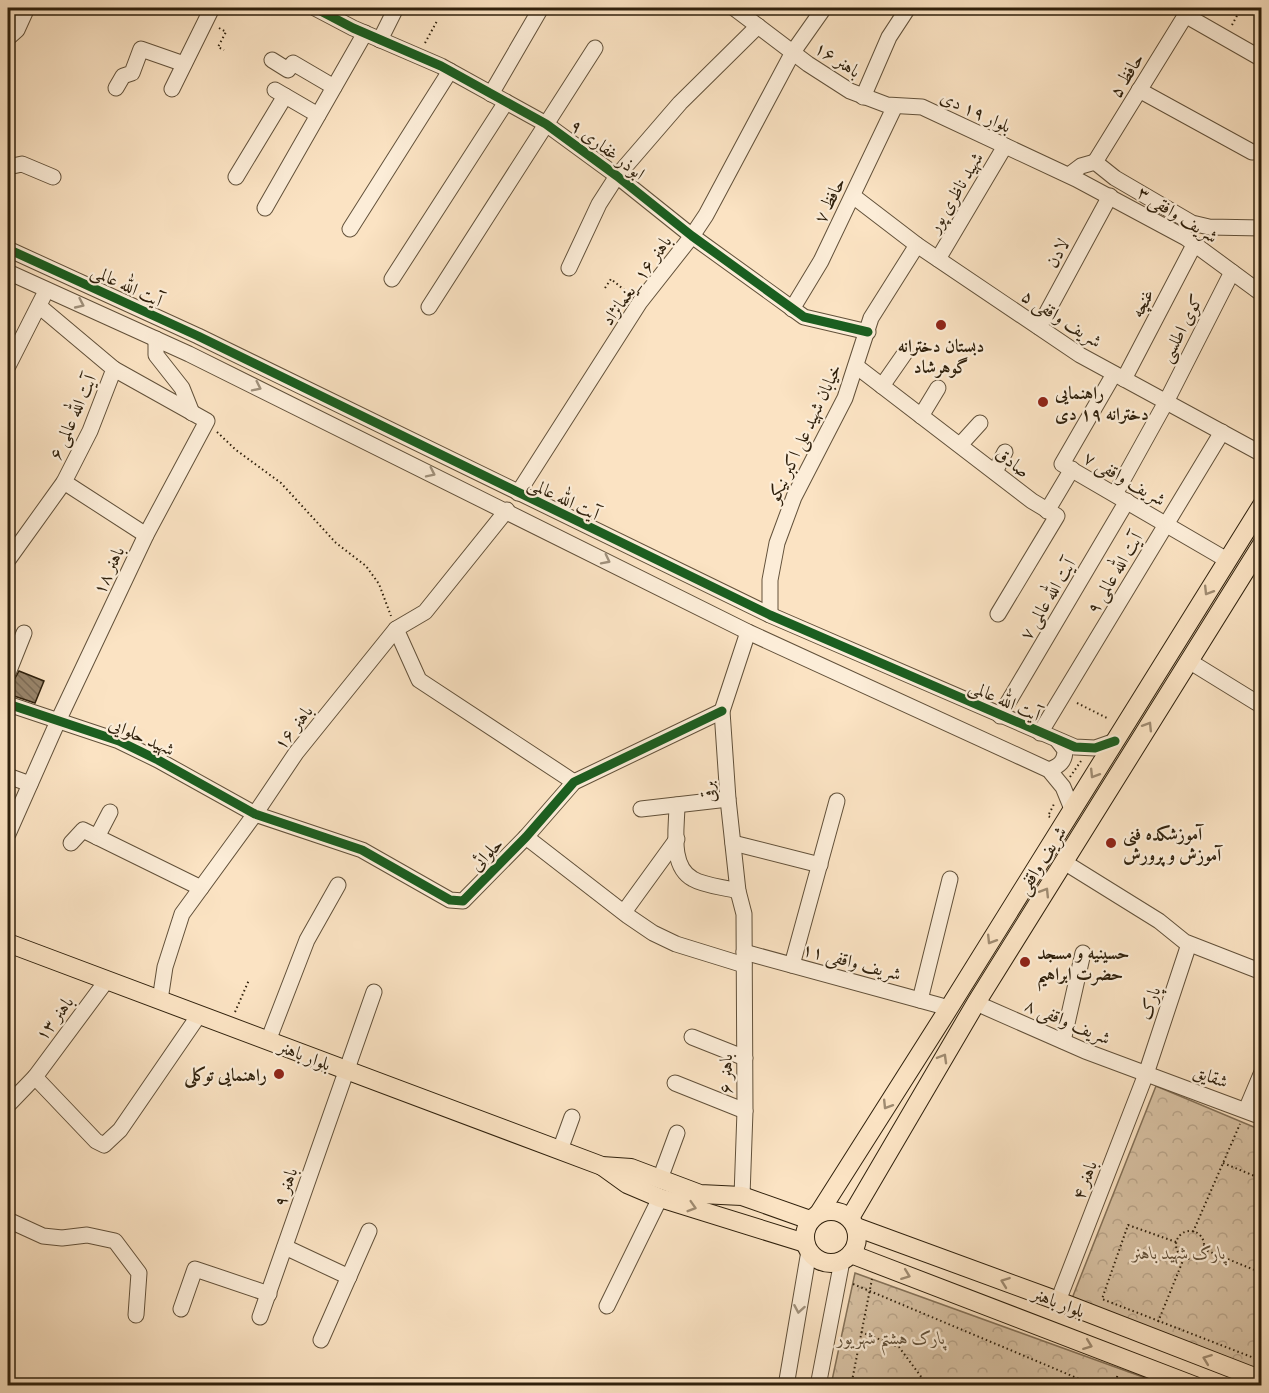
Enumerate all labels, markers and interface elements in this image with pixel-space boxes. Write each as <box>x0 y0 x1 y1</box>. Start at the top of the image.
street label: باهنر ۱۶ <box>809 34 867 84</box>
street label: حافظ ۵ <box>1102 47 1150 103</box>
street label: بلوار ۱۹ دی <box>936 83 1016 139</box>
street label: ابوذر غفاری ۹ <box>565 112 651 186</box>
street label: شهید ناظری پور <box>919 147 990 239</box>
street label: حافظ ۷ <box>806 172 852 228</box>
street label: شریف وافقی ۳ <box>1132 178 1224 250</box>
street label: باهنر ۱۶ _یغمانژاد <box>594 229 678 331</box>
street label: لادن <box>1038 233 1076 273</box>
street label: آیت الله عالمی <box>87 257 169 314</box>
street label: شریف واقفی ۵ <box>1017 282 1107 354</box>
street label: غنچه <box>1123 284 1161 322</box>
street label: کوی اطلسی <box>1152 289 1210 367</box>
one-way arrow <box>74 297 85 309</box>
marker: دبستان دخترانه گوهرشاد <box>934 318 948 332</box>
place label: دبستان دخترانه گوهرشاد <box>898 332 984 380</box>
street label: خیابان شهید علی اکبر نیکو <box>759 359 848 509</box>
street label: آیت الله عالمی ۶ <box>41 368 104 464</box>
place label: راهنمایی دخترانه ۱۹ دی <box>1054 379 1149 427</box>
one-way arrow <box>250 380 261 391</box>
marker: راهنمایی دخترانه ۱۹ دی <box>1036 395 1050 409</box>
street label: صادق <box>990 440 1036 484</box>
street label: شریف واقفی ۷ <box>1079 444 1171 512</box>
one-way arrow <box>425 466 436 478</box>
street label: آیت الله عالمی <box>524 469 606 528</box>
street label: آیت الله عالمی ۹ <box>1079 525 1150 619</box>
street label: باهنر ۱۸ <box>85 541 131 599</box>
street label: آیت الله عالمی ۷ <box>1012 551 1083 645</box>
one-way arrow <box>600 553 611 565</box>
one-way arrow <box>1204 585 1216 595</box>
street label: آیت الله عالمی <box>965 672 1047 729</box>
street label: باهنر ۱۶ <box>267 699 319 755</box>
street label: شهید حلوایی <box>105 710 179 762</box>
one-way arrow <box>1140 722 1152 732</box>
one-way arrow <box>1090 768 1102 778</box>
street label: برقی <box>694 780 722 804</box>
street label: شریف واقفی <box>1009 820 1073 900</box>
place label: آموزشکده فنی آموزش و پرورش <box>1123 820 1223 868</box>
street label: حلوائی <box>463 831 509 877</box>
marker: آموزشکده فنی آموزش و پرورش <box>1104 836 1118 850</box>
one-way arrow <box>1037 888 1049 898</box>
one-way arrow <box>988 933 999 944</box>
street label: شریف واقفی ۱۱ <box>799 935 905 987</box>
place label: حسینیه و مسجد حضرت ابراهیم <box>1037 939 1129 992</box>
marker: حسینیه و مسجد حضرت ابراهیم <box>1018 955 1032 969</box>
street label: پارک <box>1131 981 1168 1023</box>
street label: باهنر ۱۳ <box>28 990 80 1046</box>
street label: شریف واقفی ۸ <box>1021 991 1115 1051</box>
street label: بلوار باهنر <box>273 1032 335 1077</box>
street label: باهنر ۶ <box>712 1054 739 1094</box>
one-way arrow <box>936 1054 948 1064</box>
street label: شقایق <box>1190 1057 1232 1095</box>
place label: راهنمایی توکلی <box>183 1061 267 1089</box>
marker: راهنمایی توکلی <box>272 1067 286 1081</box>
one-way arrow <box>884 1098 895 1109</box>
street label: باهنر ۴ <box>1064 1156 1104 1204</box>
street label: باهنر ۹ <box>266 1164 304 1210</box>
one-way arrow <box>686 1200 697 1212</box>
park label: پارک شهید باهنر <box>1130 1239 1227 1266</box>
one-way arrow <box>900 1268 911 1280</box>
one-way arrow <box>1000 1277 1011 1290</box>
street label: بلوار باهنر <box>1027 1279 1089 1324</box>
one-way arrow <box>793 1304 806 1314</box>
park label: پارک هشتم شهریور <box>835 1324 947 1356</box>
one-way arrow <box>1082 1337 1093 1350</box>
one-way arrow <box>1202 1354 1213 1366</box>

